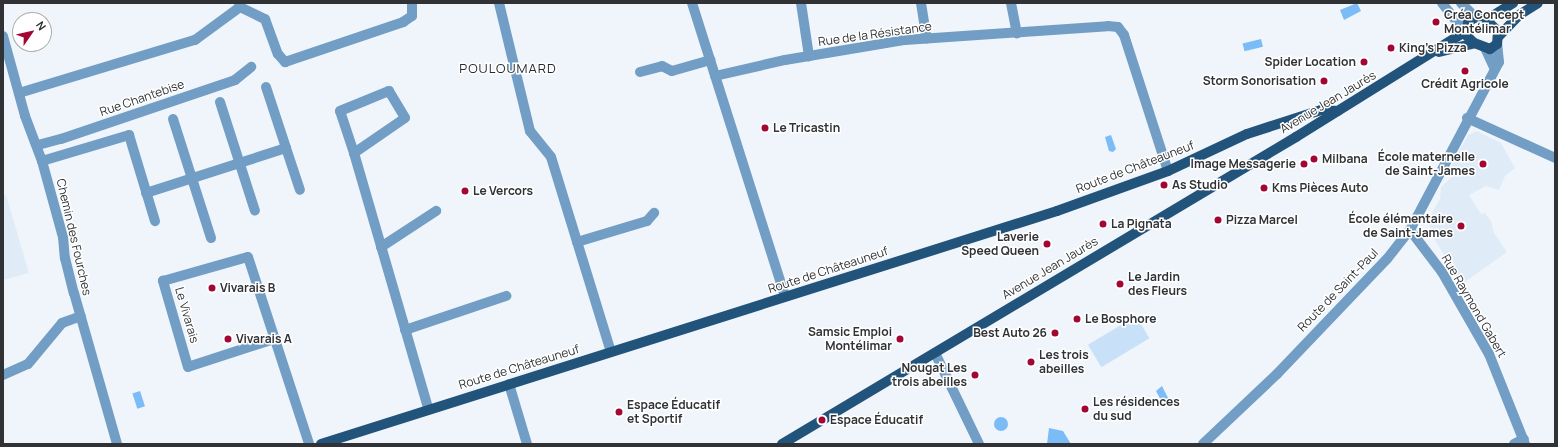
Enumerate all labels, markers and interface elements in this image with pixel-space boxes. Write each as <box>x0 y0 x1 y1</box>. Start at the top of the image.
place label: Créa Concept Montélimar <box>1444 8 1524 36</box>
north arrow <box>12 12 52 52</box>
marker: Créa Concept Montélimar <box>1431 17 1441 27</box>
text: N <box>33 18 50 33</box>
street label: Rue de la Résistance <box>817 19 933 49</box>
place label: King's Pizza <box>1399 41 1466 55</box>
marker: King's Pizza <box>1386 43 1396 53</box>
place label: Spider Location <box>1265 55 1356 69</box>
marker: Spider Location <box>1359 57 1369 67</box>
district label: POULOUMARD <box>459 60 557 76</box>
marker: Crédit Agricole <box>1460 66 1470 76</box>
street label: Avenue Jean Jaurès <box>1278 68 1378 136</box>
place label: Storm Sonorisation <box>1203 74 1316 88</box>
marker: Storm Sonorisation <box>1319 76 1329 86</box>
street label: Rue Chantebise <box>98 77 186 119</box>
place label: Crédit Agricole <box>1421 77 1509 91</box>
place label: Le Tricastin <box>773 121 840 135</box>
marker: Le Tricastin <box>760 123 770 133</box>
street label: Route de Châteauneuf <box>1074 138 1196 196</box>
place label: École maternelle de Saint-James <box>1378 150 1475 178</box>
place label: Milbana <box>1322 152 1368 166</box>
marker: Milbana <box>1309 154 1319 164</box>
place label: Image Messagerie <box>1191 157 1296 171</box>
marker: Image Messagerie <box>1299 159 1309 169</box>
marker: École maternelle de Saint-James <box>1478 159 1488 169</box>
street label: Chemin des Fourches <box>54 177 94 297</box>
place label: As Studio <box>1172 178 1228 192</box>
marker: As Studio <box>1159 180 1169 190</box>
place label: Kms Pièces Auto <box>1272 181 1368 195</box>
marker: Kms Pièces Auto <box>1259 183 1269 193</box>
place label: Le Vercors <box>473 184 533 198</box>
marker: Le Vercors <box>460 186 470 196</box>
place label: École élémentaire de Saint-James <box>1349 212 1453 240</box>
place label: Pizza Marcel <box>1226 213 1298 227</box>
marker: Pizza Marcel <box>1213 215 1223 225</box>
place label: La Pignata <box>1111 217 1172 231</box>
marker: La Pignata <box>1098 219 1108 229</box>
marker: École élémentaire de Saint-James <box>1456 221 1466 231</box>
place label: Laverie Speed Queen <box>961 230 1039 258</box>
street label: Avenue Jean Jaurès <box>1000 234 1100 302</box>
marker: Laverie Speed Queen <box>1042 239 1052 249</box>
street label: Route de Châteauneuf <box>766 244 890 296</box>
street label: Route de Saint-Paul <box>1295 246 1381 334</box>
street label: Rue Raymond Gabert <box>1439 252 1509 360</box>
place label: Le Jardin des Fleurs <box>1128 270 1187 298</box>
marker: Le Jardin des Fleurs <box>1115 279 1125 289</box>
place label: Vivarais B <box>220 281 275 295</box>
marker: Vivarais B <box>207 283 217 293</box>
street label: Le Vivarais <box>172 285 202 345</box>
place label: Le Bosphore <box>1085 312 1157 326</box>
marker: Le Bosphore <box>1072 314 1082 324</box>
place label: Samsic Emploi Montélimar <box>808 325 892 353</box>
place label: Best Auto 26 <box>973 326 1047 340</box>
marker: Best Auto 26 <box>1050 328 1060 338</box>
place label: Vivarais A <box>236 332 292 346</box>
marker: Vivarais A <box>223 334 233 344</box>
marker: Samsic Emploi Montélimar <box>895 334 905 344</box>
street label: Route de Châteauneuf <box>457 342 581 392</box>
place label: Les trois abeilles <box>1039 348 1089 376</box>
marker: Les trois abeilles <box>1026 357 1036 367</box>
place label: Nougat Les trois abeilles <box>892 361 967 389</box>
marker: Nougat Les trois abeilles <box>970 370 980 380</box>
place label: Les résidences du sud <box>1093 395 1180 423</box>
place label: Espace Éducatif et Sportif <box>627 398 720 426</box>
marker: Les résidences du sud <box>1080 404 1090 414</box>
marker: Espace Éducatif et Sportif <box>614 407 624 417</box>
place label: Espace Éducatif <box>830 413 923 427</box>
marker: Espace Éducatif <box>817 415 827 425</box>

